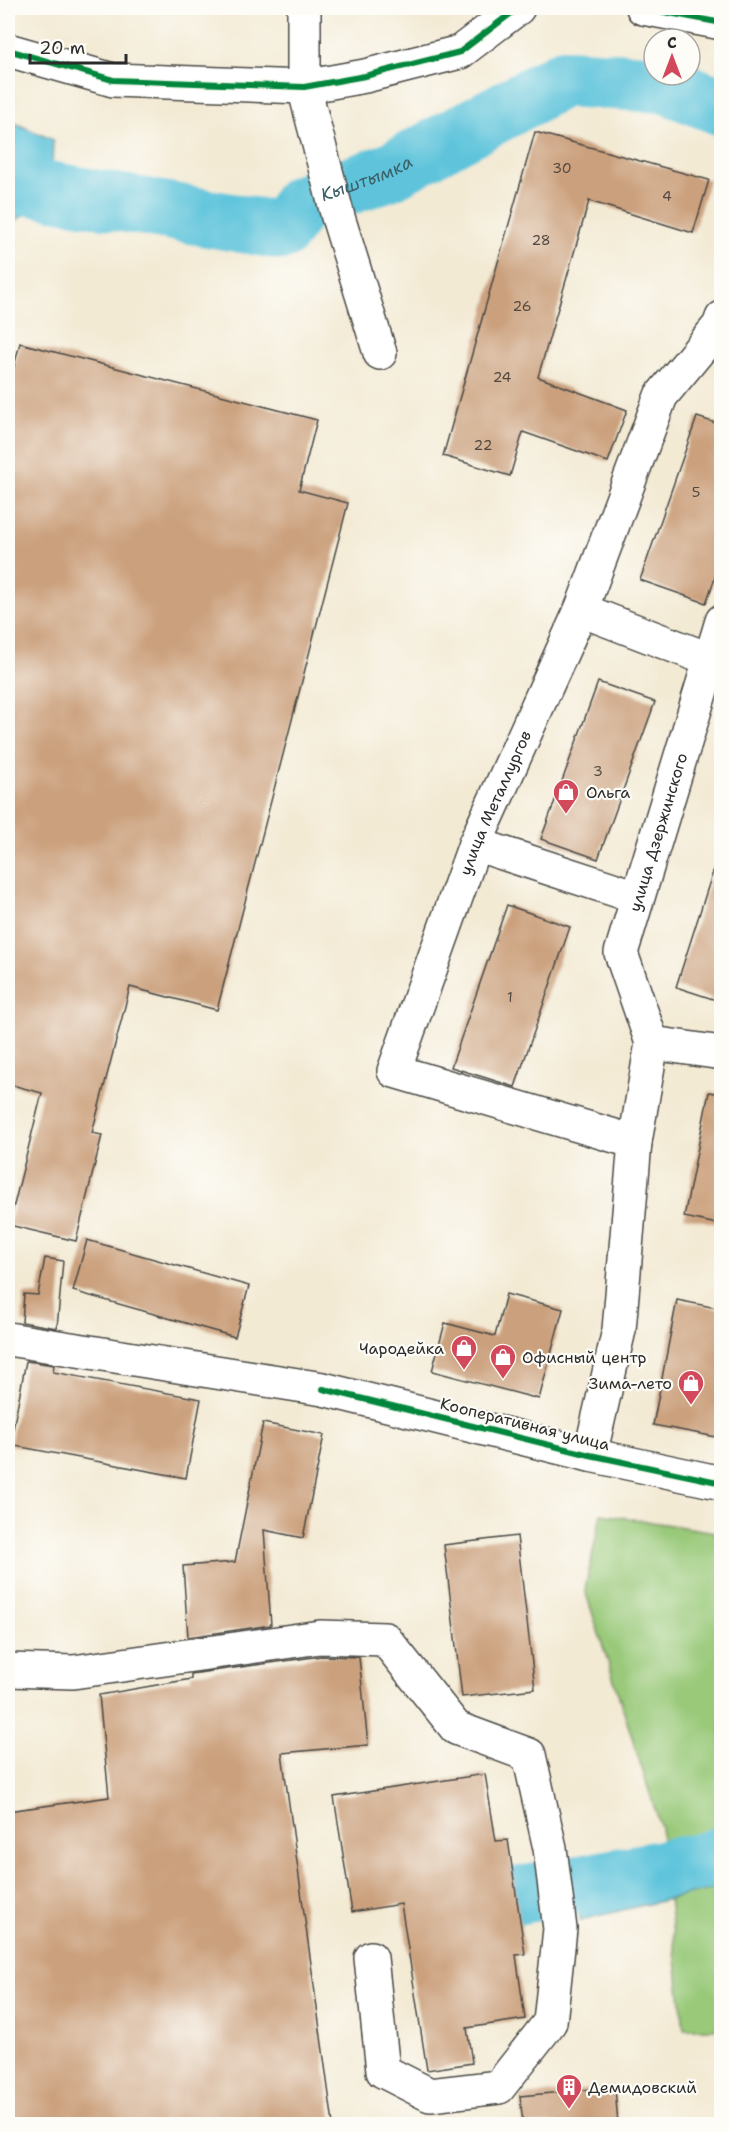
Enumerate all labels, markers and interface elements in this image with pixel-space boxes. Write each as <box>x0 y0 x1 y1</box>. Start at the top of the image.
scale bar <box>30 27 126 65</box>
north arrow <box>642 27 702 87</box>
text: С <box>667 32 677 53</box>
text: 20 m <box>39 36 85 60</box>
water label: Кыштымка <box>317 149 417 207</box>
house number: 30 <box>552 159 572 177</box>
house number: 4 <box>662 187 672 205</box>
house number: 28 <box>531 231 551 249</box>
house number: 26 <box>513 297 532 315</box>
house number: 24 <box>493 368 512 386</box>
house number: 22 <box>474 436 492 454</box>
house number: 5 <box>692 483 700 501</box>
street label: улица Металлургов <box>454 727 536 878</box>
street label: улица Дзержинского <box>624 750 692 914</box>
house number: 3 <box>593 762 603 780</box>
shop icon: Ольга <box>551 777 581 815</box>
place label: Ольга <box>586 782 630 803</box>
house number: 1 <box>507 988 513 1006</box>
shop icon: Чародейка <box>449 1333 479 1371</box>
place label: Чародейка <box>359 1338 444 1359</box>
shop icon: Офисный центр <box>488 1342 518 1380</box>
place label: Офисный центр <box>522 1347 647 1368</box>
shop icon: Зима-лето <box>676 1368 706 1406</box>
place label: Зима-лето <box>589 1373 672 1394</box>
street label: Кооперативная улица <box>438 1393 612 1455</box>
building icon: Демидовский <box>554 2072 584 2110</box>
place label: Демидовский <box>588 2077 697 2098</box>

